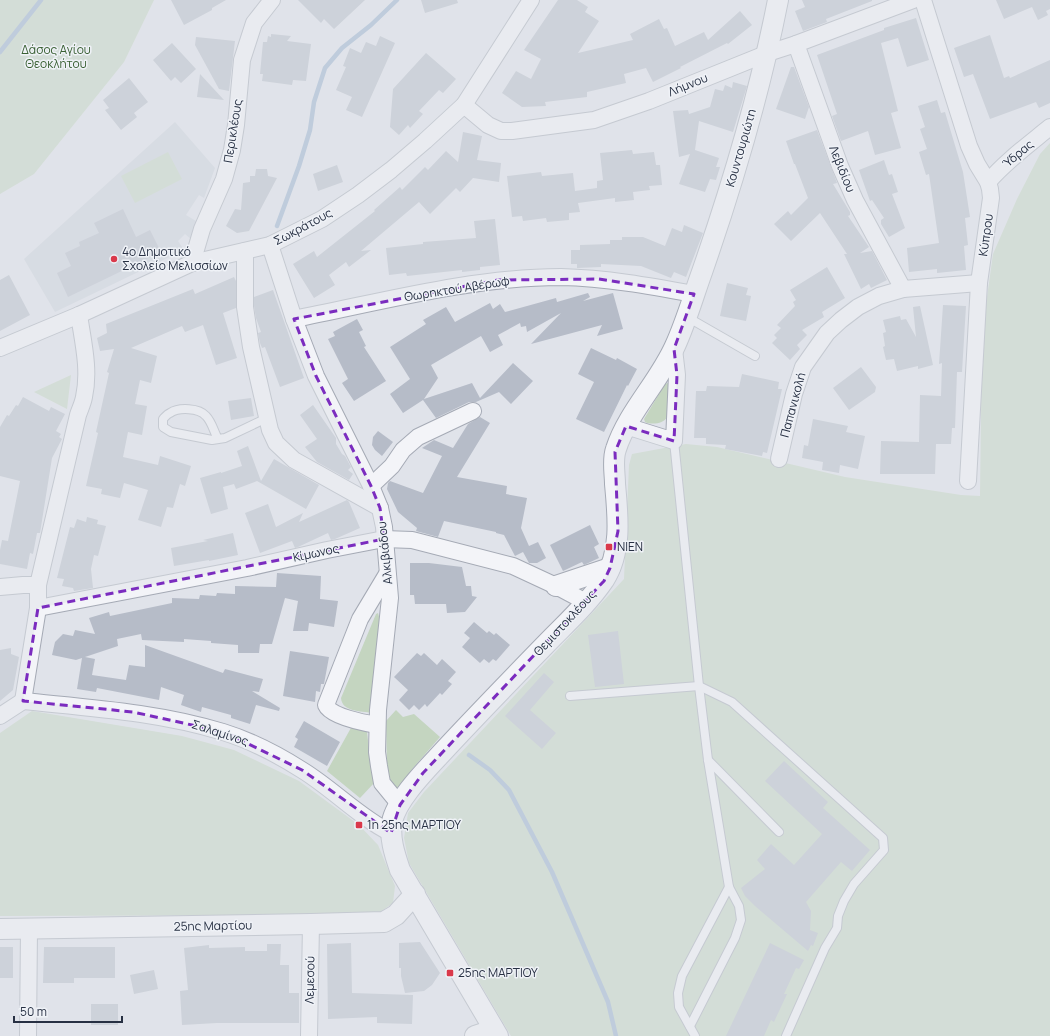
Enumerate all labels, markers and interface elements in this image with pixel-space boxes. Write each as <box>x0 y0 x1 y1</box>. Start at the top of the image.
park label: Δάσος Αγίου Θεοκλήτου <box>21 41 91 72</box>
street label: Λήμνου <box>665 69 710 100</box>
street label: Περικλέους <box>219 97 246 164</box>
street label: Κουντουριώτη <box>721 107 760 189</box>
street label: Ύδρας <box>998 135 1037 172</box>
street label: Λεβιδίου <box>825 143 860 195</box>
street label: Σωκράτους <box>270 204 335 249</box>
street label: Κύπρου <box>974 213 997 257</box>
place label: 4ο Δημοτικό Σχολείο Μελισσίων <box>122 243 228 274</box>
marker: 4ο Δημοτικό Σχολείο Μελισσίων <box>109 254 119 264</box>
street label: Θωρηκτού Αβέρωφ <box>403 272 511 305</box>
street label: Παπανικολή <box>776 370 809 439</box>
street label: Αλκιβιάδου <box>373 521 396 585</box>
place label: ΝΙΕΝ <box>617 538 643 555</box>
street label: Κίμωνος <box>291 539 341 566</box>
marker: ΝΙΕΝ <box>604 542 614 552</box>
street label: Θεμιστοκλέους <box>529 586 600 659</box>
street label: Σαλαμίνος <box>190 715 251 750</box>
place label: 1η 25ης ΜΑΡΤΙΟΥ <box>367 816 461 833</box>
marker: 1η 25ης ΜΑΡΤΙΟΥ <box>354 820 364 830</box>
street label: 25ης Μαρτίου <box>174 916 252 935</box>
street label: Λεμεσού <box>301 956 318 1004</box>
place label: 25ης ΜΑΡΤΙΟΥ <box>458 964 538 981</box>
marker: 25ης ΜΑΡΤΙΟΥ <box>445 968 455 978</box>
scale bar <box>14 998 122 1024</box>
text: 50 m <box>20 1003 47 1020</box>

